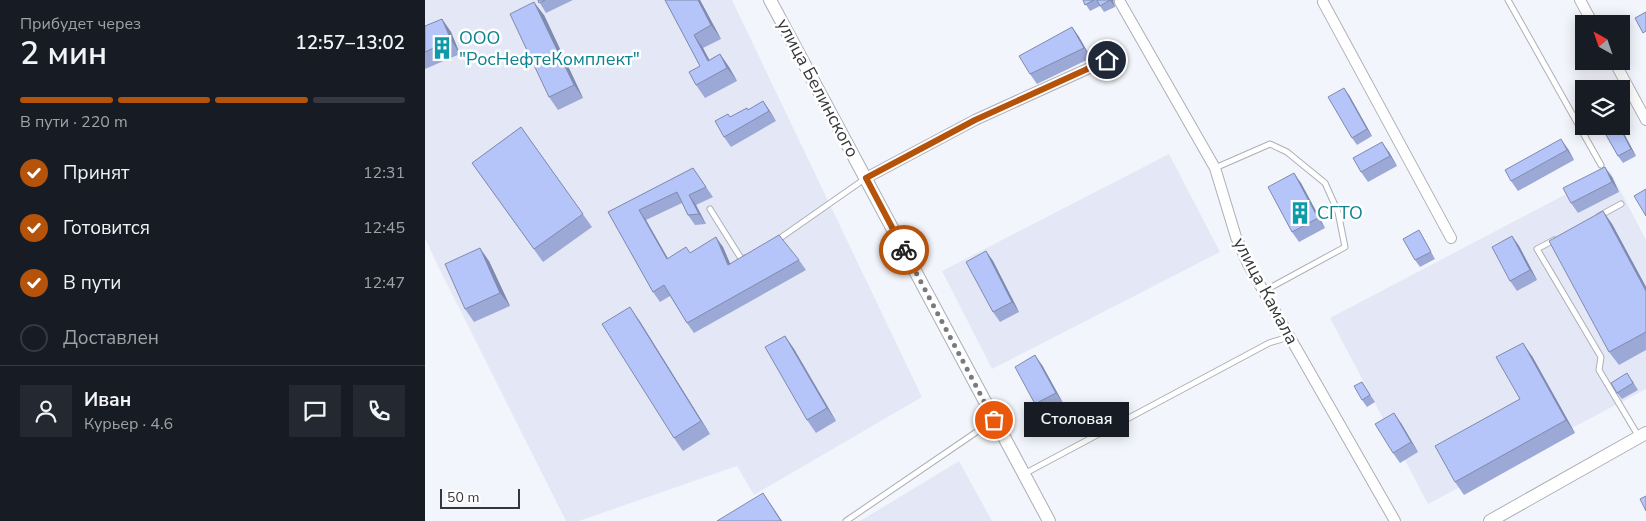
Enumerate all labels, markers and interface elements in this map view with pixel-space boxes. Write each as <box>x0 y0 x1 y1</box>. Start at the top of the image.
text: Прибудет через <box>20 13 141 35</box>
street label: улица Белинского <box>771 14 865 162</box>
north arrow <box>1575 15 1630 70</box>
map controls <box>1575 15 1630 135</box>
place label: ООО "РосНефтеКомплект" <box>459 26 640 71</box>
text: 12:57–13:02 <box>295 30 405 56</box>
text: 2 мин <box>20 32 107 75</box>
building icon: ООО "РосНефтеКомплект" <box>429 35 455 61</box>
pin <box>1086 39 1128 81</box>
icon: home <box>1093 46 1121 74</box>
button: layers <box>1575 80 1630 135</box>
text: В пути · 220 m <box>20 111 128 133</box>
icon: check <box>20 159 48 187</box>
text: Принят <box>63 160 130 186</box>
text: 12:31 <box>363 162 405 184</box>
building icon: СГТО <box>1287 200 1313 226</box>
place label: СГТО <box>1317 201 1363 225</box>
icon: check <box>20 214 48 242</box>
text: Готовится <box>63 215 150 241</box>
text: 12:45 <box>363 217 405 239</box>
courier <box>879 225 929 275</box>
street label: улица Камала <box>1228 233 1304 349</box>
icon: bike <box>890 236 918 264</box>
icon: check <box>20 269 48 297</box>
text: В пути <box>63 270 121 296</box>
text: 12:47 <box>363 272 405 294</box>
text: Доставлен <box>63 325 159 351</box>
button: person <box>20 385 72 437</box>
button: chat <box>289 385 341 437</box>
button: phone <box>353 385 405 437</box>
text: Иван <box>84 387 131 413</box>
pin <box>973 399 1015 441</box>
callout: Столовая <box>1024 402 1129 438</box>
icon: bag <box>980 406 1008 434</box>
text: Столовая <box>1040 408 1113 430</box>
text: Курьер · 4.6 <box>84 413 173 435</box>
scale bar <box>440 486 520 509</box>
text: 50 m <box>447 488 479 507</box>

